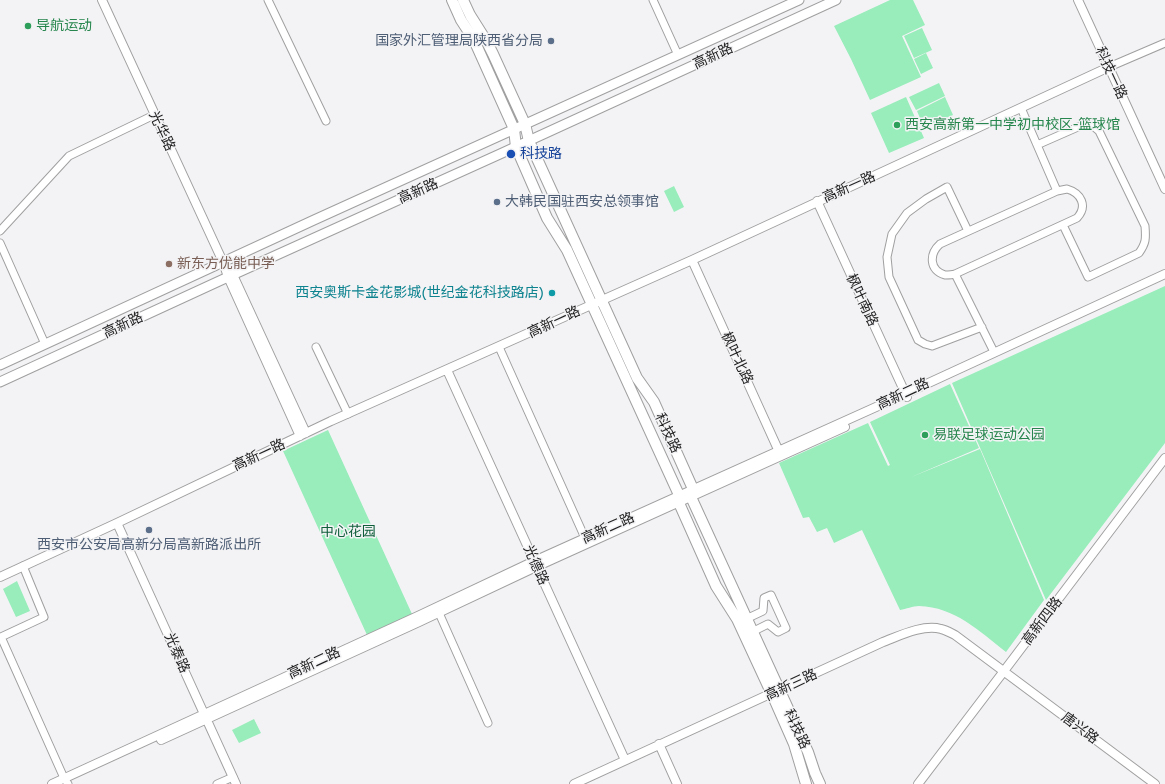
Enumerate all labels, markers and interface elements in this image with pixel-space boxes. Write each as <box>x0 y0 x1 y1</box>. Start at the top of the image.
place label: 导航运动 <box>36 18 92 34</box>
marker: 导航运动 <box>23 21 33 31</box>
place label: 国家外汇管理局陕西省分局 <box>375 33 543 49</box>
marker: 国家外汇管理局陕西省分局 <box>546 36 556 46</box>
street label: 高新路 <box>690 40 736 72</box>
street label: 科技一路 <box>1092 44 1130 102</box>
street label: 光华路 <box>146 108 178 154</box>
place label: 西安高新第一中学初中校区-篮球馆 <box>905 117 1120 133</box>
marker: 西安高新第一中学初中校区-篮球馆 <box>892 120 902 130</box>
place label: 科技路 <box>520 146 562 162</box>
marker: 科技路 <box>505 148 517 160</box>
street label: 高新一路 <box>820 168 878 206</box>
street label: 高新路 <box>395 175 441 207</box>
place label: 大韩民国驻西安总领事馆 <box>505 194 659 210</box>
marker: 大韩民国驻西安总领事馆 <box>492 197 502 207</box>
place label: 新东方优能中学 <box>177 256 275 272</box>
marker: 新东方优能中学 <box>164 259 174 269</box>
street label: 枫叶南路 <box>843 271 881 329</box>
place label: 西安奥斯卡金花影城(世纪金花科技路店) <box>295 285 544 301</box>
marker: 西安奥斯卡金花影城(世纪金花科技路店) <box>547 288 557 298</box>
street label: 高新一路 <box>525 303 583 341</box>
street label: 高新路 <box>100 309 146 341</box>
street label: 枫叶北路 <box>718 329 756 387</box>
street label: 高新二路 <box>874 375 932 413</box>
street label: 科技路 <box>652 410 684 456</box>
place label: 易联足球运动公园 <box>933 427 1045 443</box>
marker: 易联足球运动公园 <box>920 430 930 440</box>
street label: 高新一路 <box>230 436 288 474</box>
street label: 高新二路 <box>579 509 637 547</box>
park label: 中心花园 <box>320 524 376 540</box>
marker: 西安市公安局高新分局高新路派出所 <box>144 525 154 535</box>
place label: 西安市公安局高新分局高新路派出所 <box>37 537 261 553</box>
street label: 光德路 <box>520 542 552 588</box>
street label: 高新四路 <box>1018 594 1066 648</box>
street label: 光泰路 <box>161 630 193 676</box>
street label: 高新二路 <box>285 644 343 682</box>
street label: 高新三路 <box>762 666 820 704</box>
street label: 科技路 <box>781 706 813 752</box>
street label: 唐兴路 <box>1058 709 1102 747</box>

